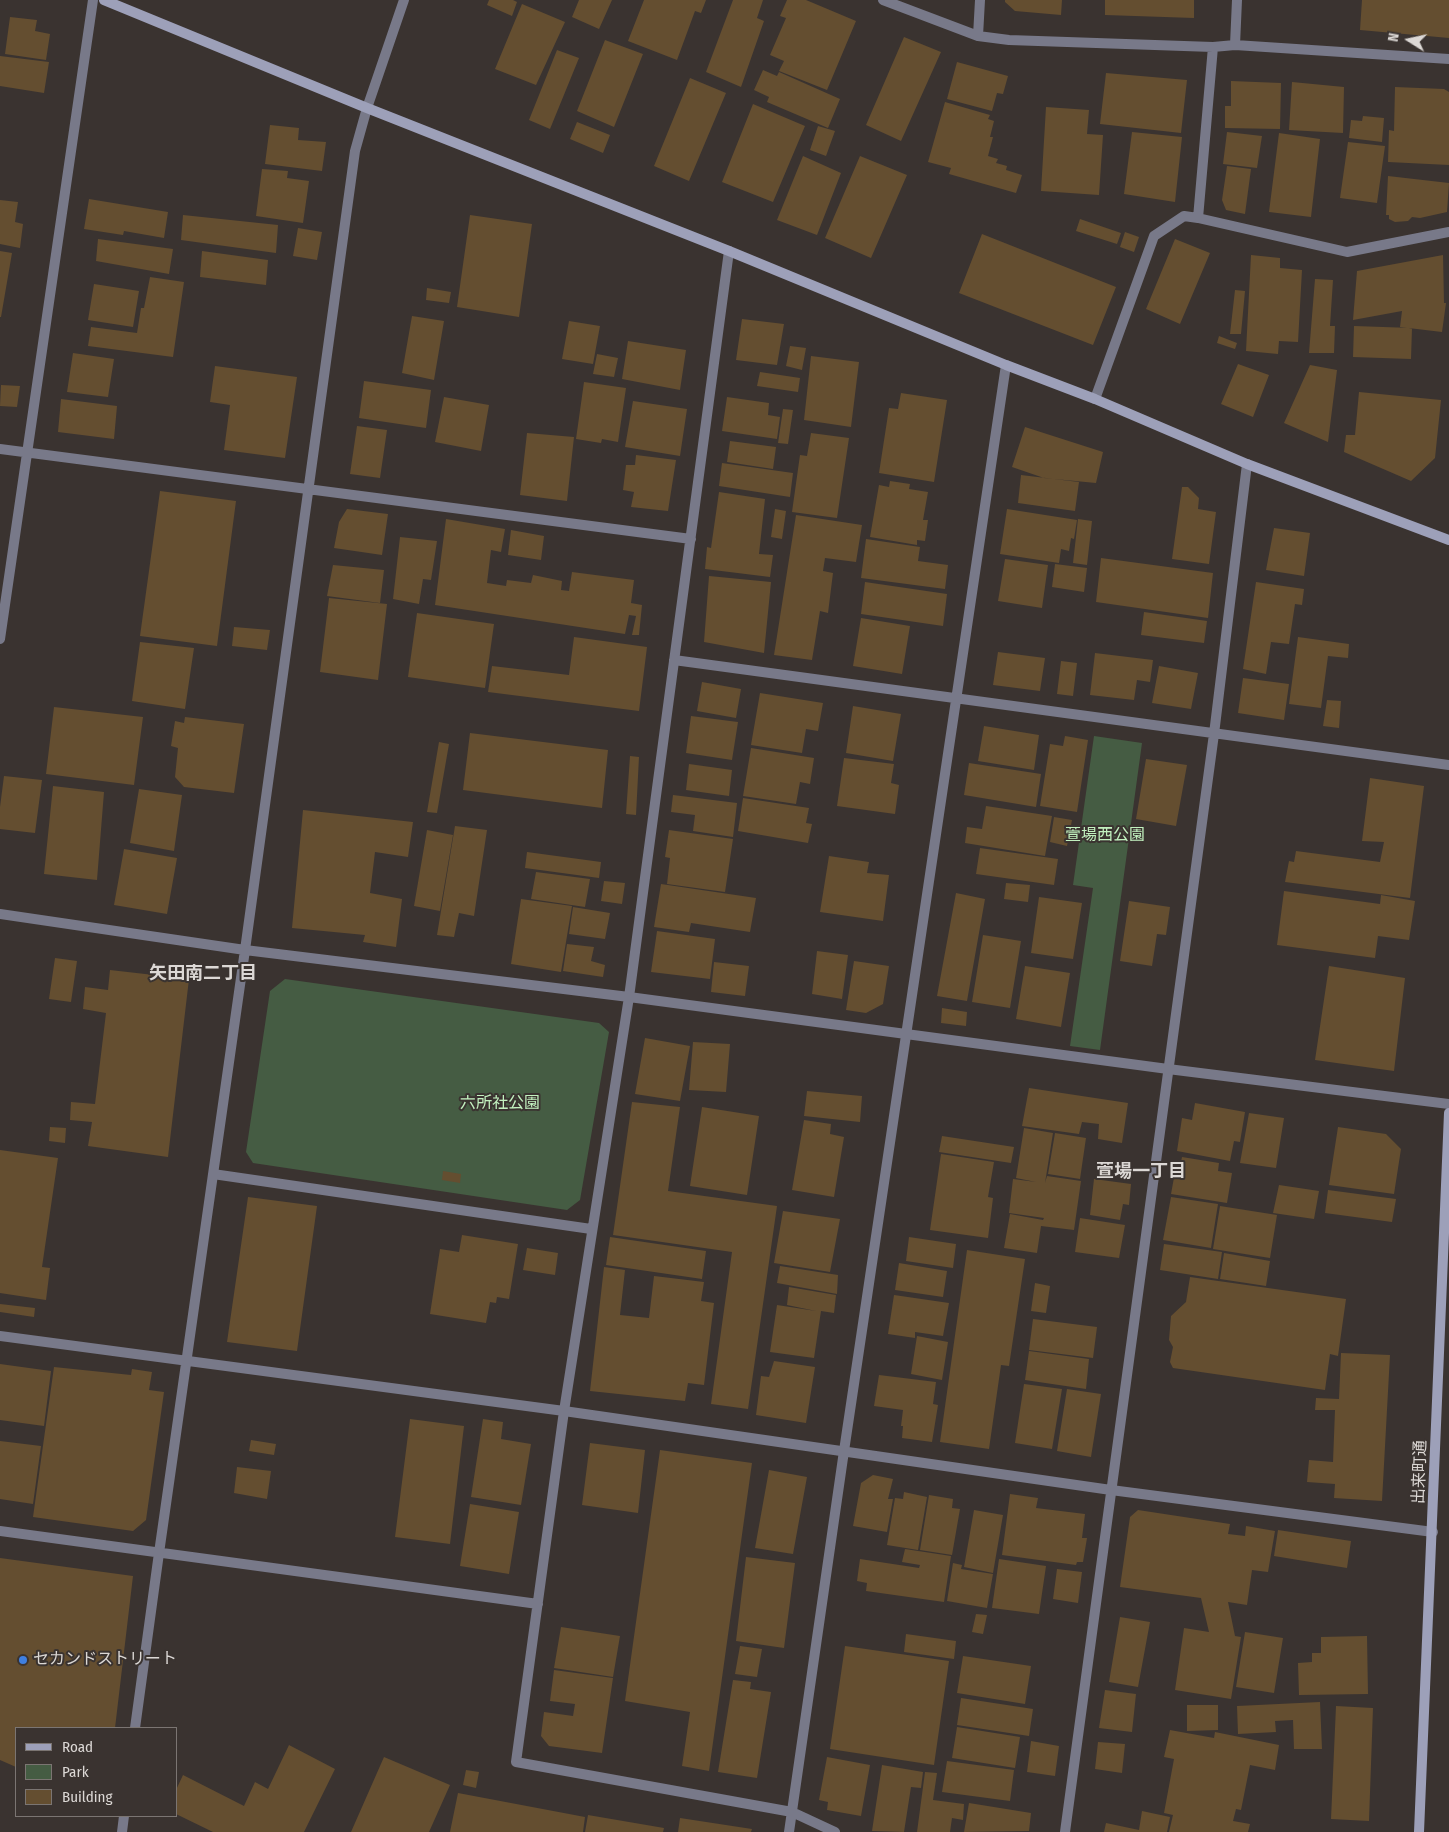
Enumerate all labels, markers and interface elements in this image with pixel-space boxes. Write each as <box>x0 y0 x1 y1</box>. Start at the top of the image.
north arrow <box>1384 15 1434 65</box>
text: N <box>1385 32 1403 43</box>
park label: 萱場西公園 <box>1065 826 1145 846</box>
district label: 矢田南二丁目 <box>149 963 257 985</box>
park label: 六所社公園 <box>460 1094 540 1114</box>
district label: 萱場一丁目 <box>1096 1161 1186 1183</box>
street label: 出来町通 <box>1409 1440 1431 1504</box>
place label: セカンドストリート <box>33 1650 177 1670</box>
marker: セカンドストリート <box>17 1654 29 1666</box>
legend <box>15 1727 178 1817</box>
text: Road <box>62 1738 93 1756</box>
text: Park <box>62 1763 89 1781</box>
text: Building <box>62 1788 113 1806</box>

